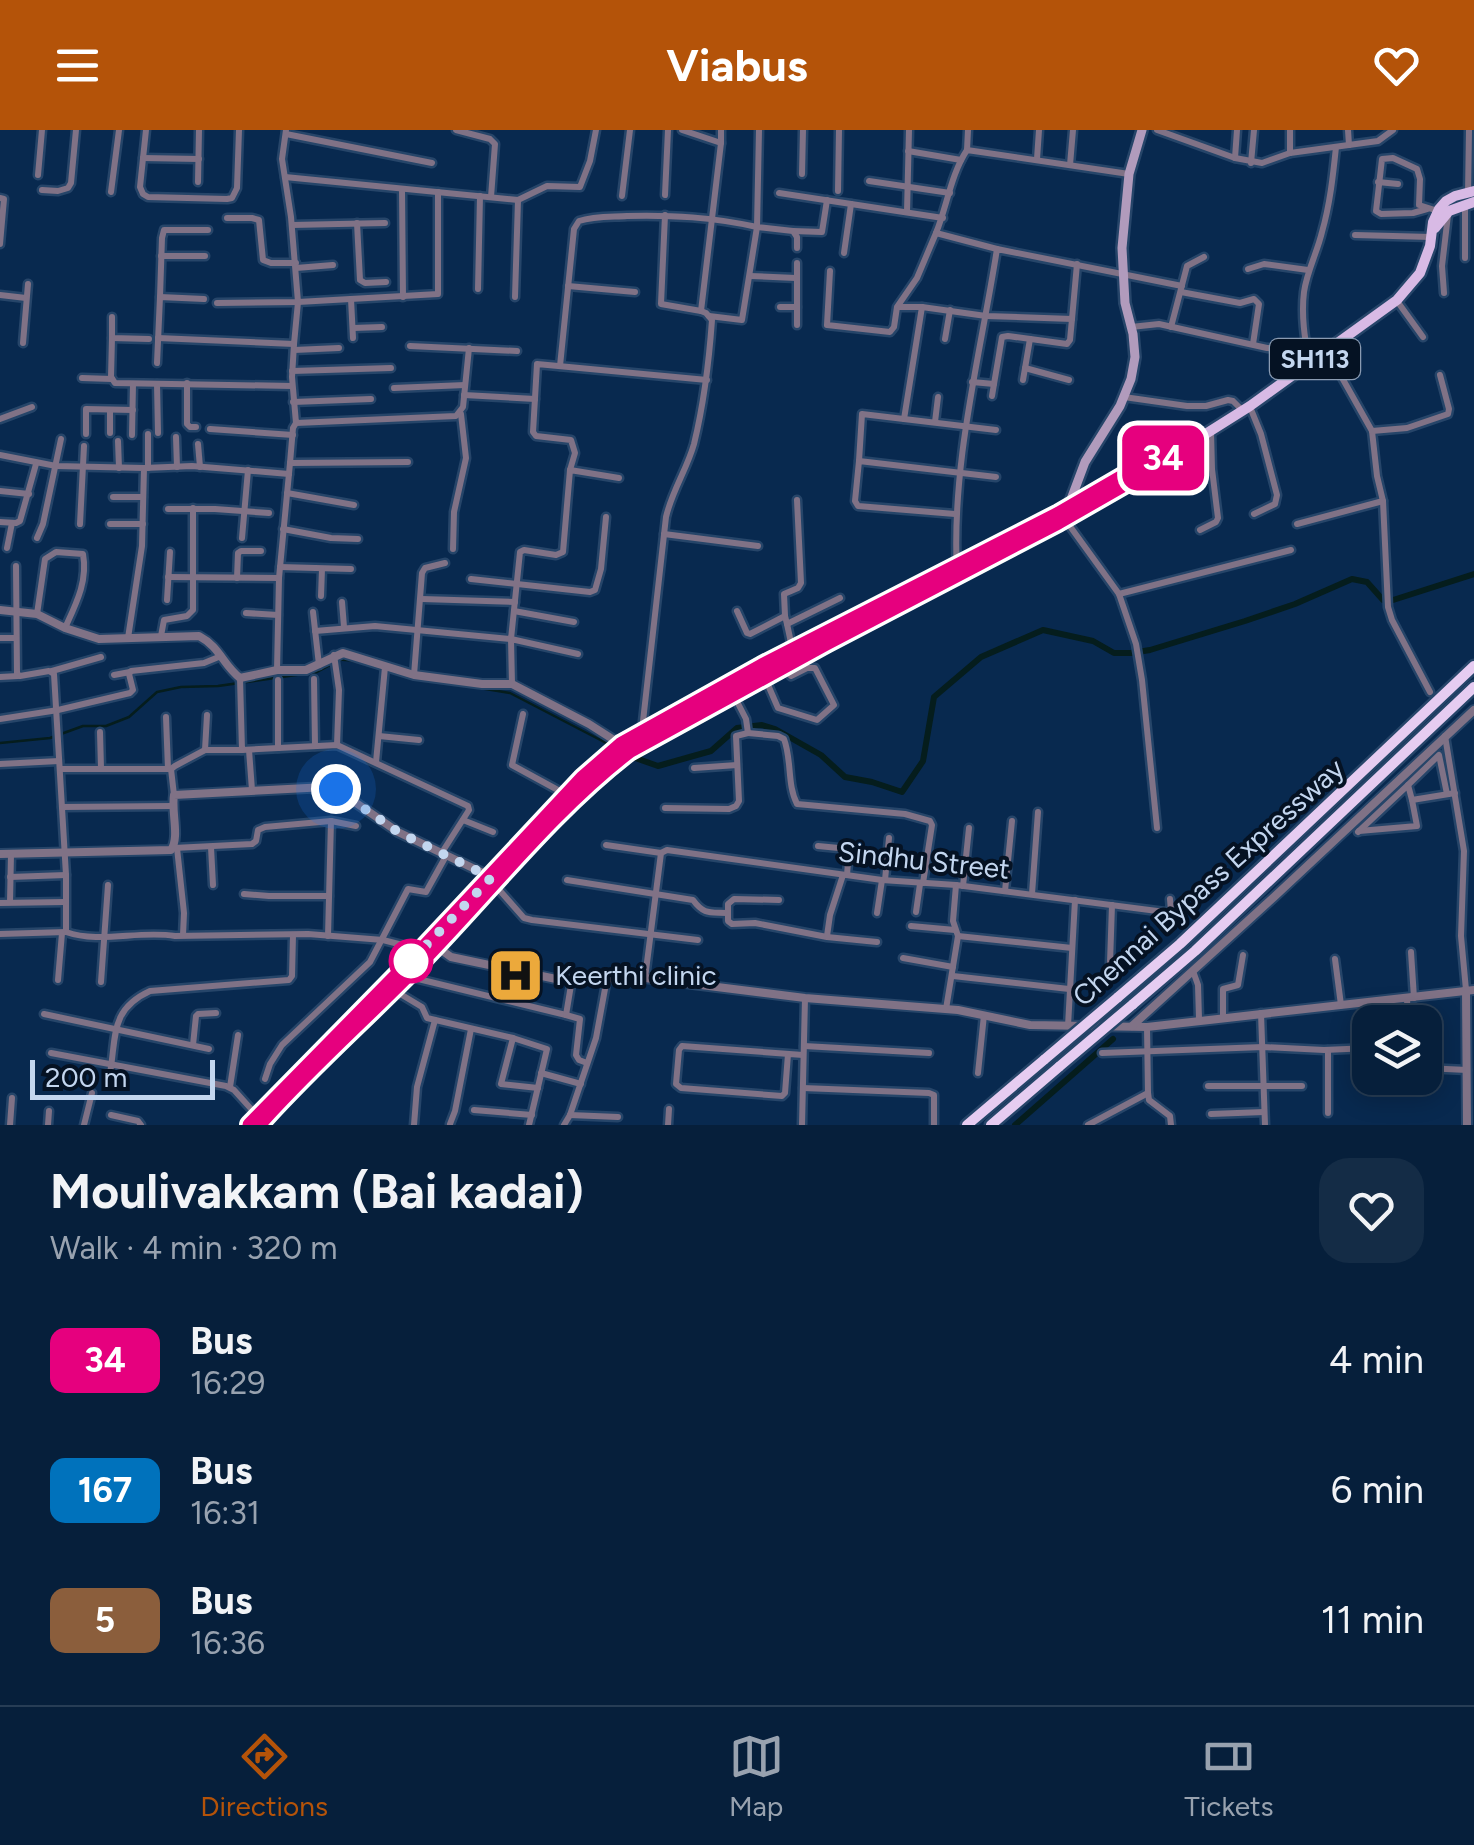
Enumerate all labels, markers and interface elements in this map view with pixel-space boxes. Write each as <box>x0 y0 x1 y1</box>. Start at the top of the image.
icon: menu <box>50 38 105 93</box>
text: Viabus <box>666 38 808 92</box>
icon: heart <box>1369 38 1424 93</box>
road number: SH113 <box>1270 339 1360 379</box>
line badge: 34 <box>1118 426 1208 490</box>
text: 34 <box>1142 437 1184 479</box>
street label: Chennai Bypass Expressway <box>1065 751 1351 1013</box>
your location <box>311 764 361 814</box>
street label: Sindhu Street <box>837 834 1011 886</box>
unlabelled marker <box>390 940 432 982</box>
hospital icon: Keerthi clinic <box>486 945 546 1005</box>
place label: Keerthi clinic <box>555 958 717 992</box>
map controls <box>1352 1005 1442 1095</box>
button: layers <box>1352 1005 1442 1095</box>
scale bar <box>30 1055 215 1100</box>
text: 200 m <box>45 1060 127 1094</box>
button: heart <box>1319 1158 1424 1263</box>
text: Moulivakkam (Bai kadai) <box>50 1162 584 1220</box>
text: Walk · 4 min · 320 m <box>50 1229 337 1267</box>
text: Bus <box>190 1318 253 1364</box>
text: 4 min <box>1329 1337 1424 1383</box>
text: 34 <box>84 1339 126 1381</box>
text: 16:29 <box>190 1364 265 1402</box>
text: Bus <box>190 1448 253 1494</box>
text: 6 min <box>1331 1467 1424 1513</box>
text: 167 <box>78 1469 132 1511</box>
text: 16:31 <box>190 1494 260 1532</box>
text: Bus <box>190 1578 253 1624</box>
text: 11 min <box>1321 1597 1424 1643</box>
text: 5 <box>95 1599 115 1641</box>
text: 16:36 <box>190 1624 265 1662</box>
tab: Directions <box>200 1729 328 1823</box>
tab: Map <box>729 1729 784 1823</box>
tab: Tickets <box>1184 1729 1274 1823</box>

